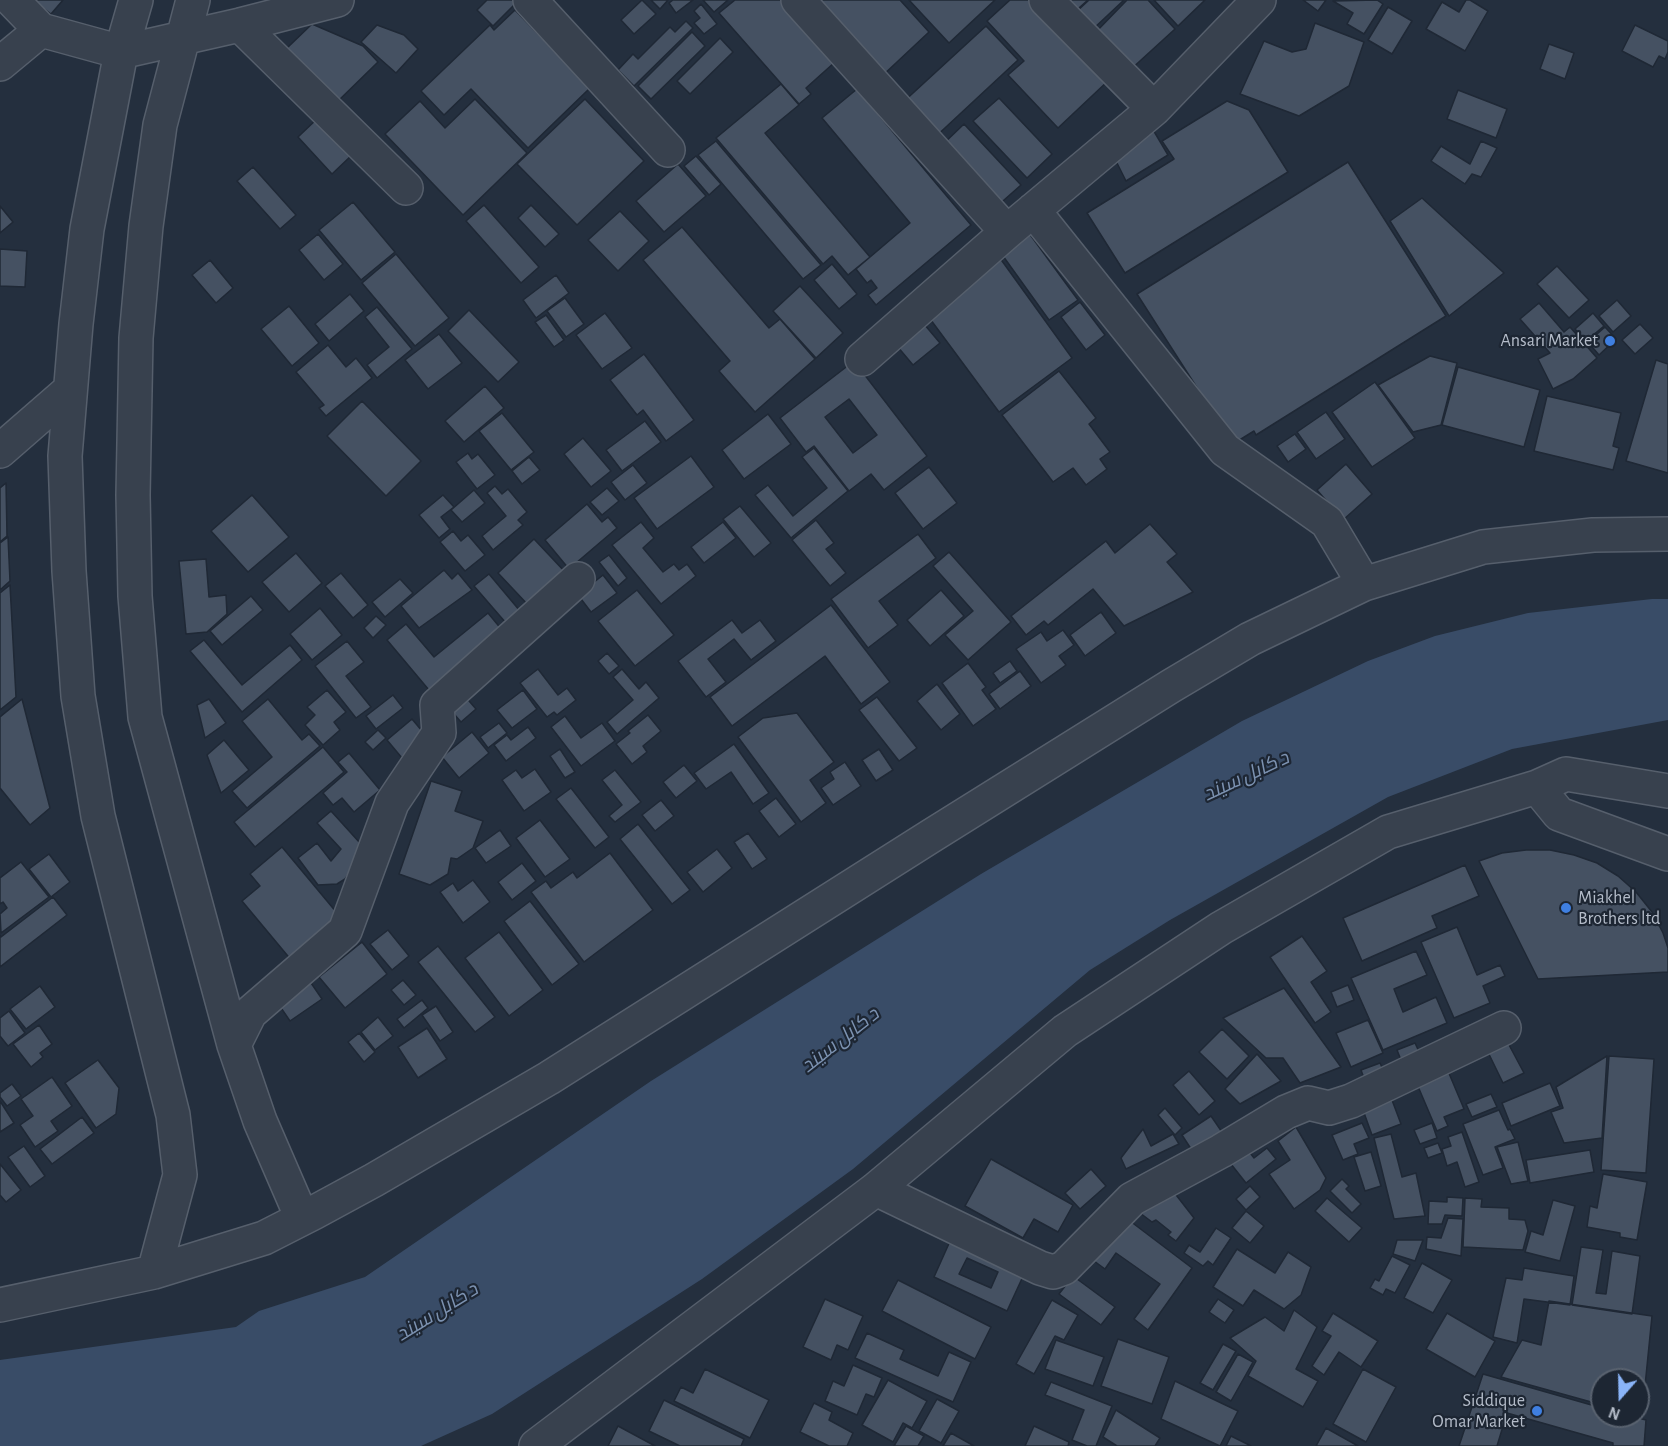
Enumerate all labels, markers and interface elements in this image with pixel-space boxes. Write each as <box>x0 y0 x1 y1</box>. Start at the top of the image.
place label: Ansari Market <box>1501 330 1598 352</box>
marker: Ansari Market <box>1603 334 1617 348</box>
water label: د کابل سيند <box>1199 746 1293 806</box>
place label: Miakhel Brothers ltd <box>1578 887 1660 930</box>
marker: Miakhel Brothers ltd <box>1559 901 1573 915</box>
water label: د کابل سيند <box>796 1002 884 1078</box>
water label: د کابل سيند <box>392 1277 482 1347</box>
north arrow <box>1590 1368 1650 1428</box>
place label: Siddique Omar Market <box>1432 1390 1525 1432</box>
marker: Siddique Omar Market <box>1530 1404 1544 1418</box>
text: N <box>1607 1404 1622 1422</box>

